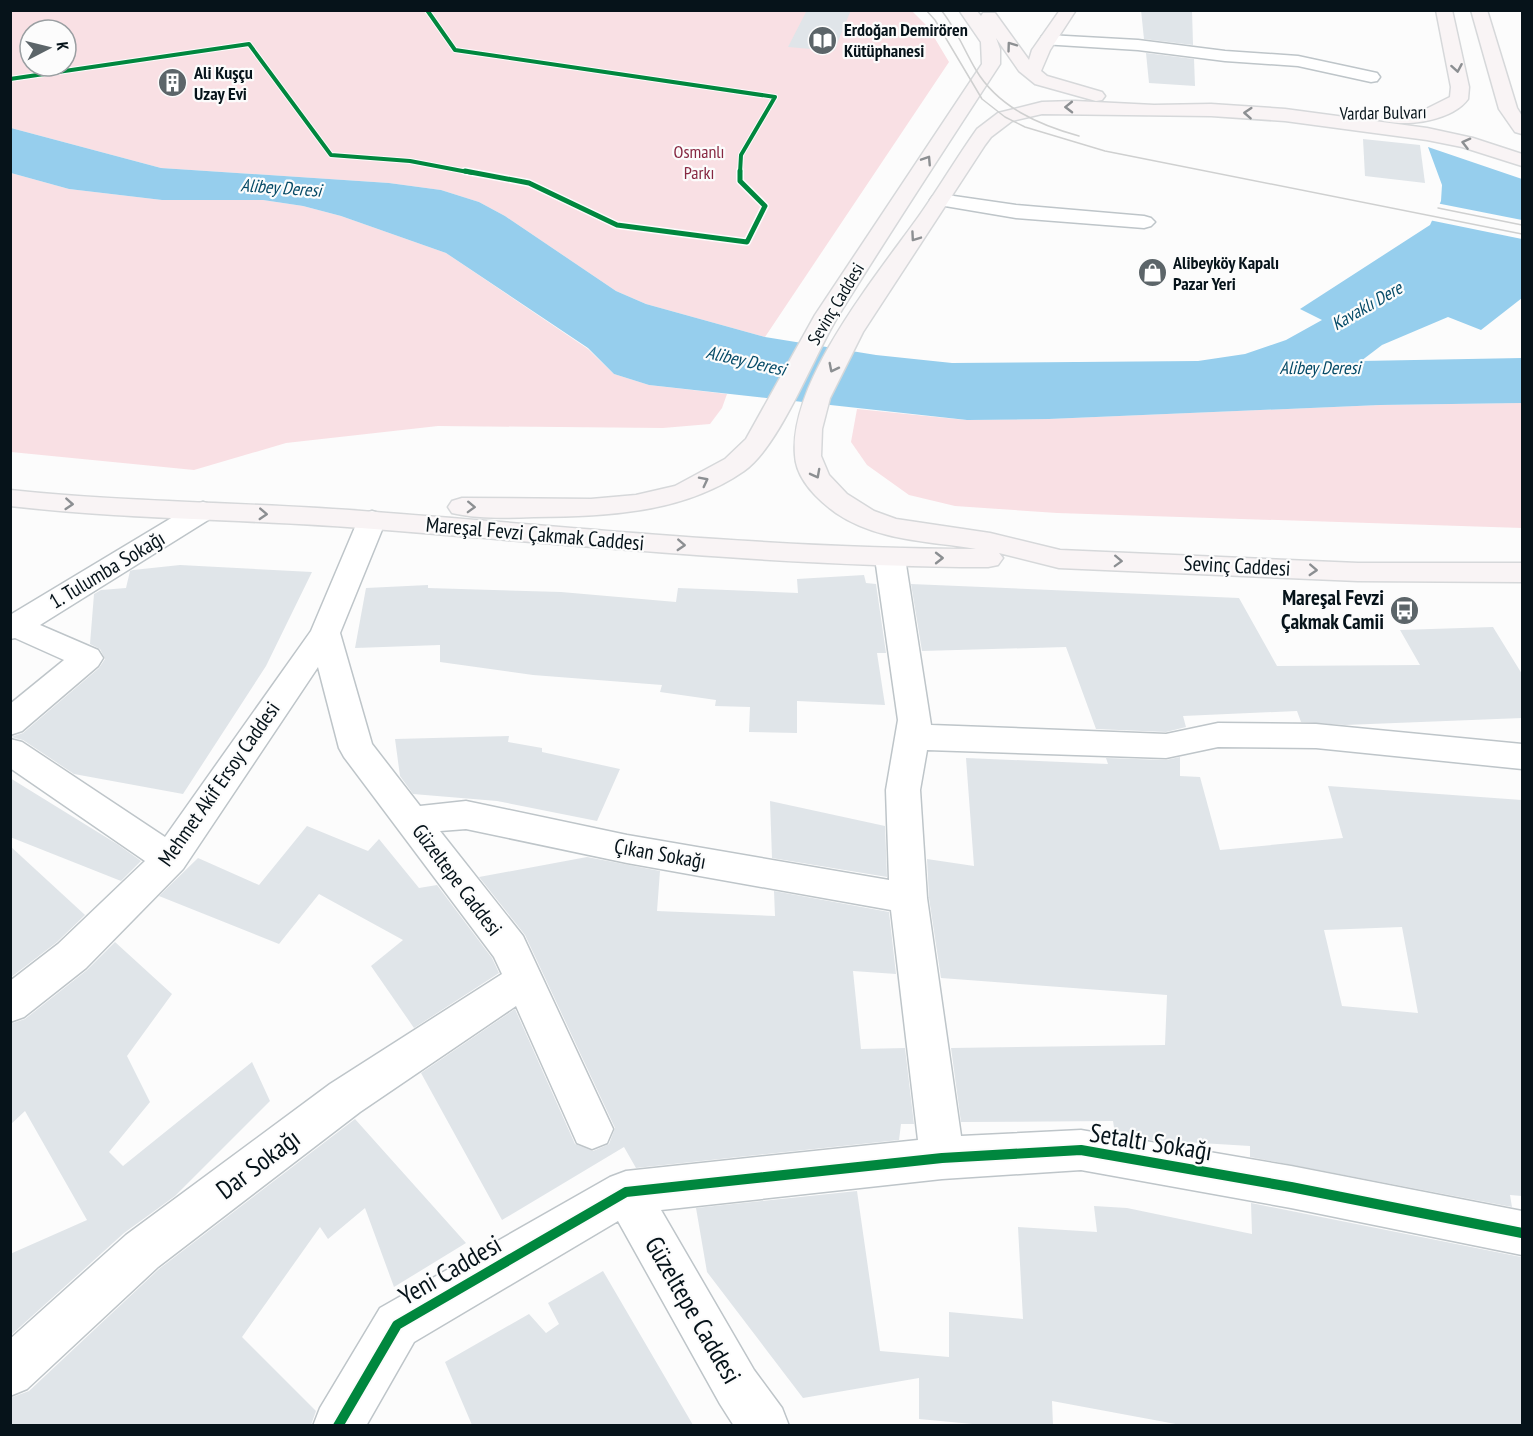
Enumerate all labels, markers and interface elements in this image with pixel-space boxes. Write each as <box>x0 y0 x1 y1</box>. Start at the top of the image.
north arrow <box>18 18 78 78</box>
place label: Erdoğan Demirören Kütüphanesi <box>844 18 968 62</box>
library icon: Erdoğan Demirören Kütüphanesi <box>807 24 839 56</box>
text: K <box>52 41 73 52</box>
one-way arrow <box>1007 42 1018 53</box>
place label: Ali Kuşçu Uzay Evi <box>193 61 253 105</box>
one-way arrow <box>1450 62 1463 72</box>
building icon: Ali Kuşçu Uzay Evi <box>157 67 189 99</box>
street label: Vardar Bulvarı <box>1338 100 1427 125</box>
one-way arrow <box>1064 101 1073 113</box>
one-way arrow <box>1243 107 1252 120</box>
one-way arrow <box>1462 138 1472 150</box>
park label: Osmanlı Parkı <box>674 140 724 184</box>
one-way arrow <box>920 155 931 166</box>
water label: Alibey Deresi <box>240 173 324 202</box>
one-way arrow <box>911 230 922 241</box>
place label: Alibeyköy Kapalı Pazar Yeri <box>1172 251 1279 295</box>
shop icon: Alibeyköy Kapalı Pazar Yeri <box>1136 257 1168 289</box>
street label: Sevinç Caddesi <box>802 259 869 349</box>
water label: Kavaklı Dere <box>1327 275 1408 335</box>
water label: Alibey Deresi <box>704 340 790 381</box>
water label: Alibey Deresi <box>1280 356 1363 379</box>
one-way arrow <box>828 362 840 373</box>
one-way arrow <box>809 468 820 479</box>
one-way arrow <box>698 477 709 489</box>
one-way arrow <box>64 497 73 510</box>
one-way arrow <box>467 501 476 513</box>
one-way arrow <box>259 508 268 521</box>
street label: Mareşal Fevzi Çakmak Caddesi <box>425 511 645 556</box>
street label: 1. Tulumba Sokağı <box>44 524 170 615</box>
one-way arrow <box>677 539 686 552</box>
street label: Sevinç Caddesi <box>1183 549 1291 582</box>
one-way arrow <box>934 552 943 564</box>
one-way arrow <box>1113 555 1122 568</box>
one-way arrow <box>1308 563 1317 576</box>
place label: Mareşal Fevzi Çakmak Camii <box>1281 584 1384 635</box>
bus stop icon: Mareşal Fevzi Çakmak Camii <box>1389 594 1421 626</box>
street label: Mehmet Akif Ersoy Caddesi <box>152 696 285 871</box>
street label: Güzeltepe Caddesi <box>407 818 508 941</box>
street label: Çıkan Sokağı <box>612 832 708 875</box>
street label: Setaltı Sokağı <box>1087 1116 1215 1167</box>
street label: Dar Sokağı <box>209 1121 306 1206</box>
street label: Yeni Caddesi <box>393 1227 507 1312</box>
street label: Güzeltepe Caddesi <box>638 1230 749 1389</box>

